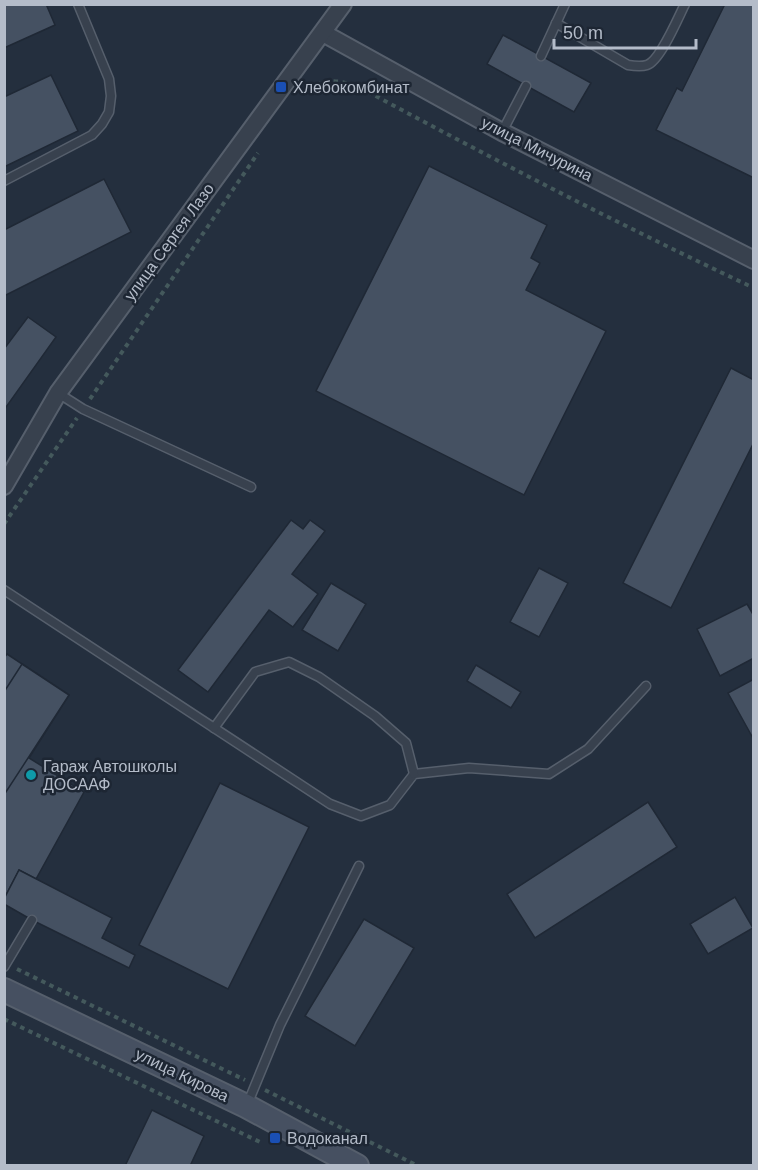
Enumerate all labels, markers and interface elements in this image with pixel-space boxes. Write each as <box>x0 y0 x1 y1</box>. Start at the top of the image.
scale bar <box>554 12 696 50</box>
text: 50 m <box>563 23 603 43</box>
place label: Хлебокомбинат <box>293 79 410 96</box>
marker: Хлебокомбинат <box>274 80 288 94</box>
street label: улица Мичурина <box>479 114 595 184</box>
street label: улица Сергея Лазо <box>121 180 217 304</box>
place label: Гараж Автошколы ДОСААФ <box>43 758 177 793</box>
marker: Гараж Автошколы ДОСААФ <box>24 768 38 782</box>
street label: улица Кирова <box>133 1045 232 1105</box>
place label: Водоканал <box>287 1130 368 1147</box>
marker: Водоканал <box>268 1131 282 1145</box>

